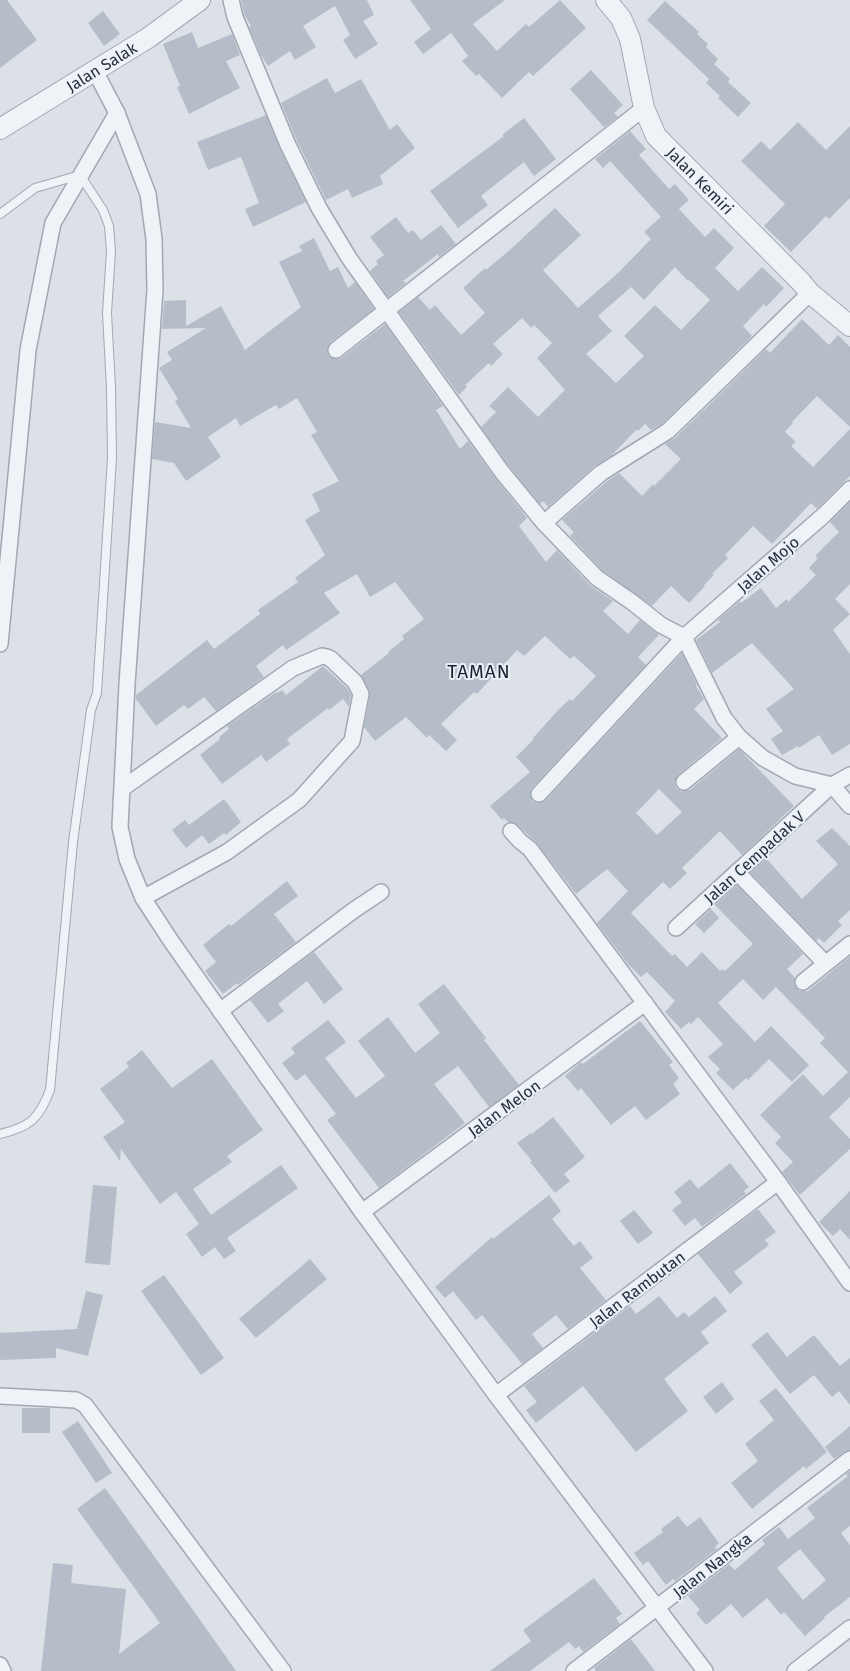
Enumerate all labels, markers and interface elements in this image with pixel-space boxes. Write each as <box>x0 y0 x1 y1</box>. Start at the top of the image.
street label: Jalan Salak <box>63 38 141 96</box>
street label: Jalan Kemiri <box>662 143 737 219</box>
street label: Jalan Mojo <box>733 532 803 596</box>
district label: TAMAN <box>447 660 511 683</box>
street label: Jalan Cempadak V <box>700 807 809 908</box>
street label: Jalan Melon <box>464 1076 544 1141</box>
street label: Jalan Rambutan <box>586 1247 689 1332</box>
street label: Jalan Nangka <box>669 1529 755 1602</box>

